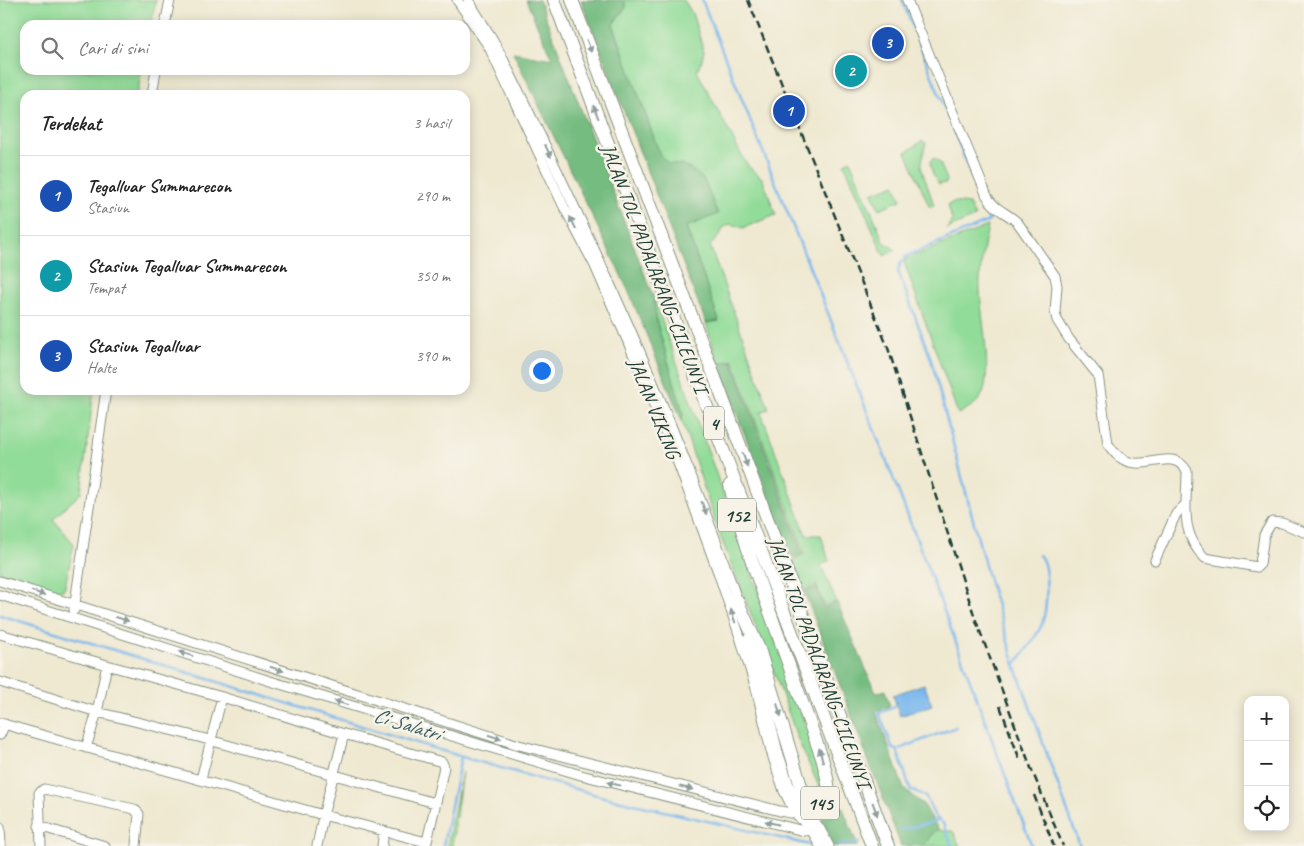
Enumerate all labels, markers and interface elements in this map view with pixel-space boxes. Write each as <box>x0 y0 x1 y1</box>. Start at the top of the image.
search box <box>20 20 470 75</box>
pin: 3 <box>872 24 904 62</box>
icon: search <box>38 34 66 62</box>
text: Cari di sini <box>78 36 148 60</box>
one-way arrow <box>586 38 593 53</box>
pin: 2 <box>835 52 867 90</box>
pin: 1 <box>773 92 805 130</box>
one-way arrow <box>592 105 599 120</box>
text: Terdekat <box>40 110 101 136</box>
text: 3 hasil <box>413 113 450 133</box>
street label: JALAN TOL PADALARANG–CILEUNYI <box>595 139 716 401</box>
one-way arrow <box>544 144 552 158</box>
text: Tegalluar Summarecon <box>87 174 231 198</box>
text: 1 <box>52 186 60 206</box>
text: 290 m <box>416 186 450 206</box>
text: Stasiun <box>87 198 129 218</box>
one-way arrow <box>569 216 577 230</box>
text: Stasiun Tegalluar Summarecon <box>87 254 286 278</box>
text: 2 <box>52 266 60 286</box>
text: 350 m <box>416 266 450 286</box>
text: Tempat <box>87 278 125 298</box>
text: Stasiun Tegalluar <box>87 334 199 358</box>
text: 3 <box>52 346 60 366</box>
text: 390 m <box>416 346 450 366</box>
street label: JALAN VIKING <box>623 353 687 464</box>
text: Halte <box>87 358 116 378</box>
your location <box>529 358 555 384</box>
road number: 4 <box>704 406 724 439</box>
one-way arrow <box>741 453 749 468</box>
road number: 152 <box>718 498 756 532</box>
one-way arrow <box>700 501 708 516</box>
street label: JALAN TOL PADALARANG–CILEUNYI <box>762 532 878 796</box>
one-way arrow <box>30 589 45 597</box>
one-way arrow <box>729 609 737 624</box>
one-way arrow <box>115 615 130 623</box>
one-way arrow <box>178 650 193 658</box>
one-way arrow <box>269 665 284 673</box>
map controls <box>1244 696 1289 831</box>
button: + <box>1244 696 1289 741</box>
one-way arrow <box>334 698 349 706</box>
water label: Ci Salatri <box>371 702 448 748</box>
one-way arrow <box>776 703 784 718</box>
one-way arrow <box>487 734 502 742</box>
button: − <box>1244 741 1289 786</box>
one-way arrow <box>817 747 824 762</box>
one-way arrow <box>607 779 622 787</box>
one-way arrow <box>678 784 693 792</box>
road number: 145 <box>801 786 839 820</box>
button: locate <box>1244 786 1289 831</box>
one-way arrow <box>871 802 879 817</box>
one-way arrow <box>764 819 780 827</box>

